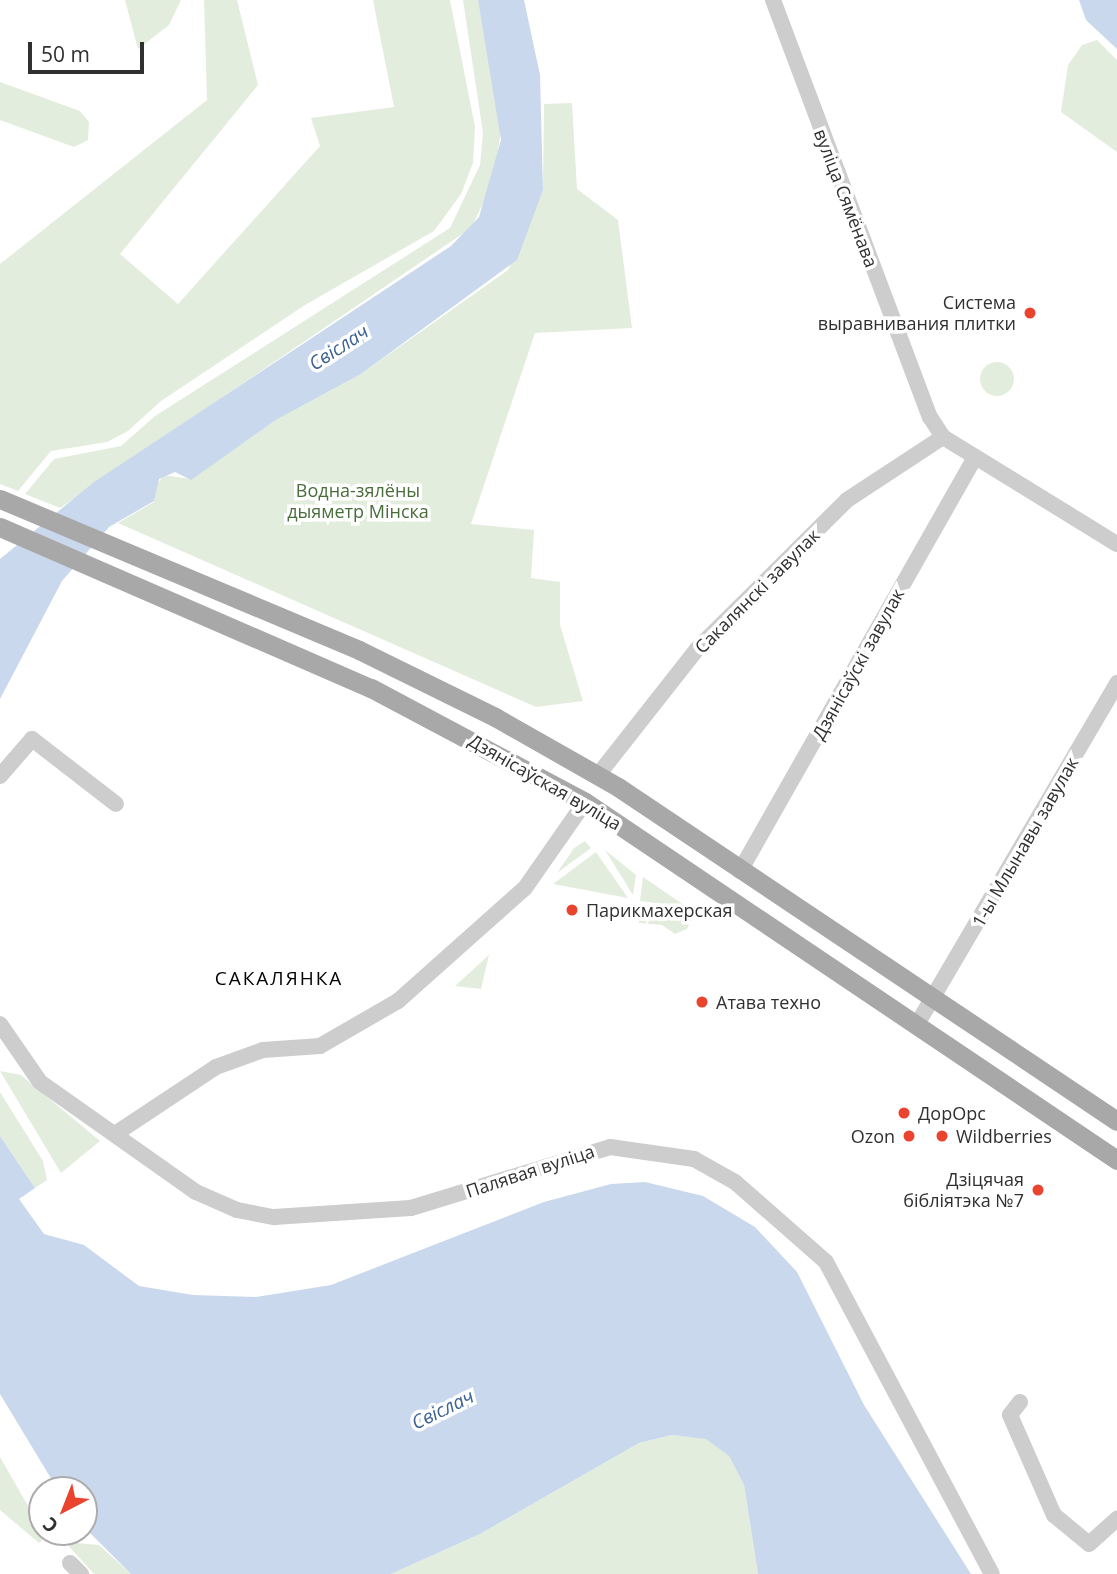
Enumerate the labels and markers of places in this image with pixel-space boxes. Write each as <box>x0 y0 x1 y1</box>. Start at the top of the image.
place label: Система выравнивания плитки <box>818 292 1016 334</box>
marker: Система выравнивания плитки <box>1022 305 1038 321</box>
place label: Парикмахерская <box>586 899 732 921</box>
marker: Парикмахерская <box>564 902 580 918</box>
place label: Атава техно <box>716 991 821 1013</box>
marker: Атава техно <box>694 994 710 1010</box>
place label: ДорОрс <box>918 1102 986 1124</box>
marker: ДорОрс <box>896 1105 912 1121</box>
place label: Ozon <box>851 1125 895 1147</box>
place label: Wildberries <box>956 1125 1052 1147</box>
marker: Ozon <box>901 1128 917 1144</box>
marker: Wildberries <box>934 1128 950 1144</box>
place label: Дзіцячая бібліятэка №7 <box>903 1169 1024 1212</box>
marker: Дзіцячая бібліятэка №7 <box>1030 1182 1046 1198</box>

